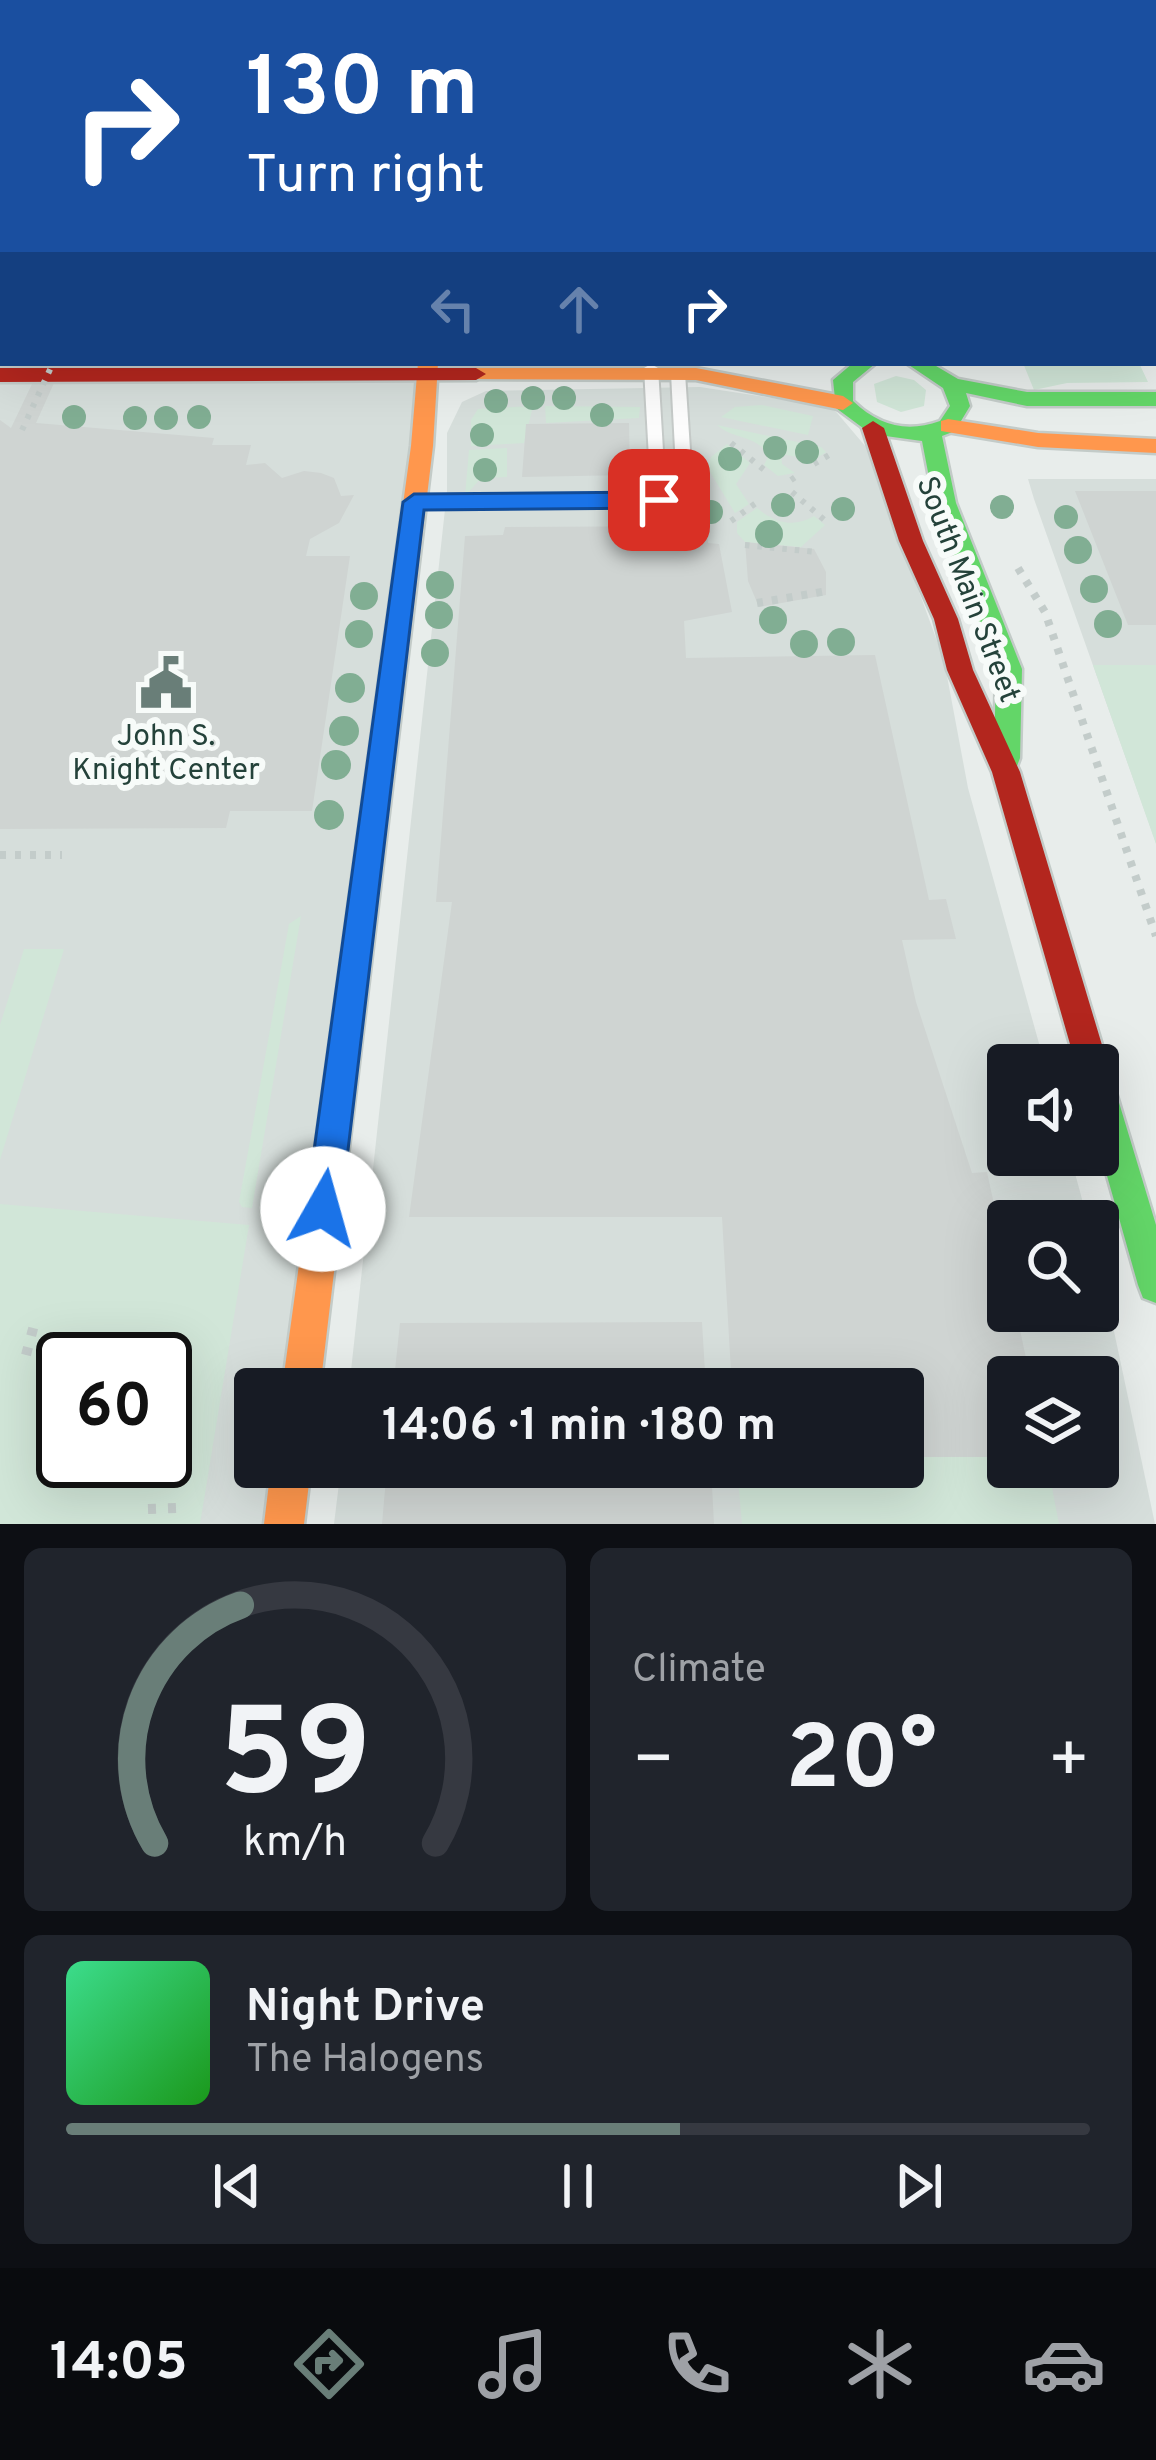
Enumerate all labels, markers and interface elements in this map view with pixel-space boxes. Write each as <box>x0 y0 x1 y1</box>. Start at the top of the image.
text: 130 m <box>246 39 478 145</box>
icon: right <box>48 48 204 204</box>
text: Turn right <box>246 143 485 212</box>
icon: left <box>420 276 486 342</box>
icon: ahead <box>546 276 612 342</box>
icon: right <box>672 276 738 342</box>
pin <box>608 449 710 551</box>
icon: arrive <box>626 467 692 533</box>
street label: South Main Street <box>907 472 1027 708</box>
public building icon: John S. Knight Center <box>137 654 195 712</box>
place label: John S. Knight Center <box>72 719 260 790</box>
map controls <box>987 1044 1119 1488</box>
button: sound <box>987 1044 1119 1176</box>
position arrow <box>260 1146 386 1272</box>
button: search <box>987 1200 1119 1332</box>
speed limit sign: 60 <box>36 1332 192 1488</box>
button: layers <box>987 1356 1119 1488</box>
text: 14:06 · 1 min · 180 m <box>382 1399 776 1456</box>
text: Climate <box>632 1647 766 1696</box>
text: 59 <box>218 1682 372 1840</box>
text: 20° <box>785 1707 937 1820</box>
text: − <box>632 1722 675 1805</box>
text: + <box>1047 1722 1090 1805</box>
text: km/h <box>243 1816 347 1870</box>
text: Night Drive <box>246 1980 485 2037</box>
text: The Halogens <box>246 2037 484 2086</box>
icon: previous <box>204 2153 270 2219</box>
icon: pause <box>545 2153 611 2219</box>
icon: next <box>886 2153 952 2219</box>
icon: directions <box>287 2322 371 2406</box>
icon: music <box>471 2322 555 2406</box>
icon: phone <box>655 2322 739 2406</box>
icon: climate <box>838 2322 922 2406</box>
icon: car <box>1022 2322 1106 2406</box>
text: 14:05 <box>50 2330 188 2399</box>

